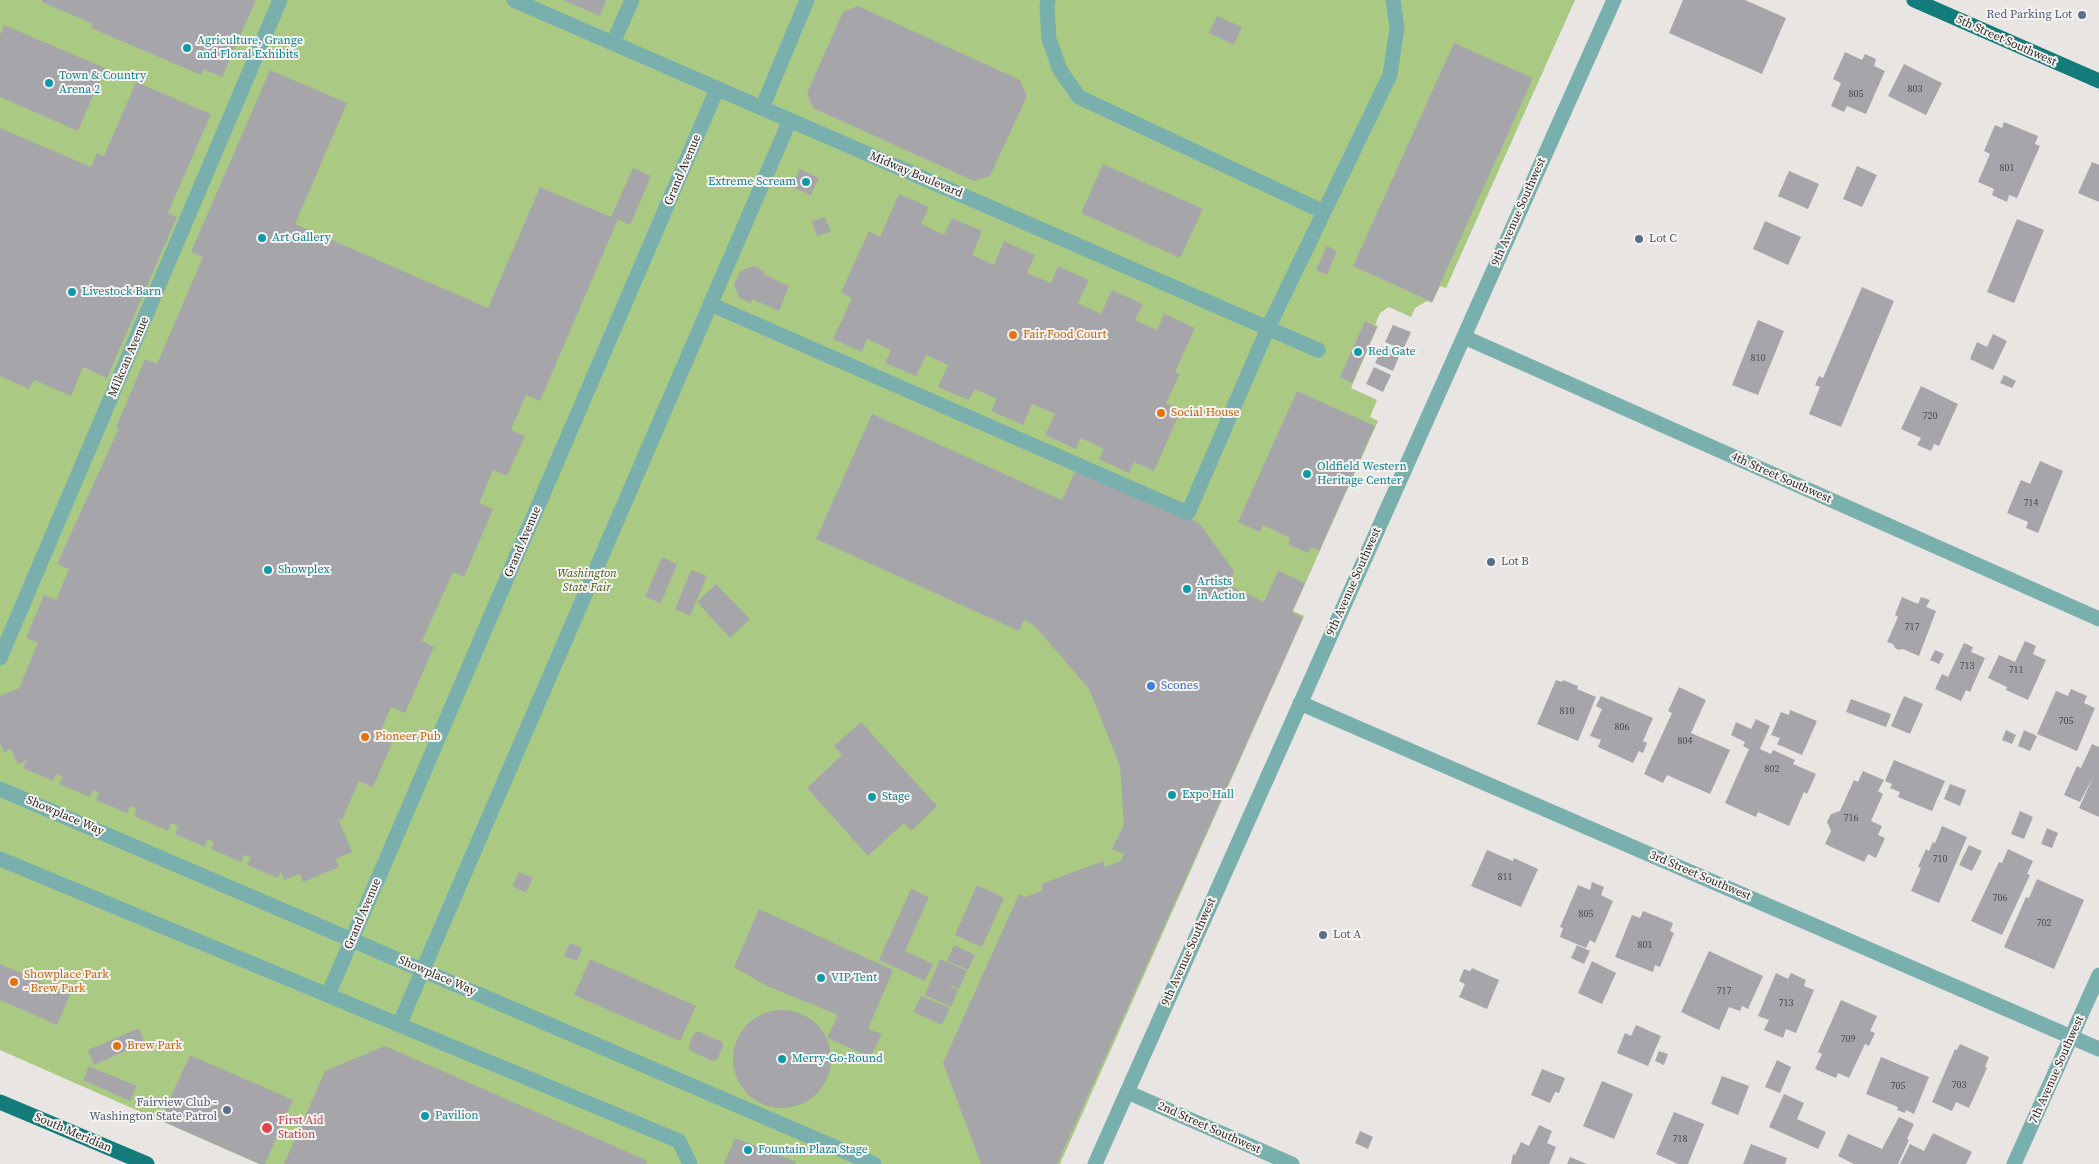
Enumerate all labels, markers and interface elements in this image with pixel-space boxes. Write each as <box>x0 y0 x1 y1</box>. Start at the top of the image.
place label: Red Parking Lot <box>1987 8 2072 22</box>
marker: Red Parking Lot <box>2076 9 2088 21</box>
street label: 5th Street Southwest <box>1954 12 2058 70</box>
place label: Agriculture, Grange and Floral Exhibits <box>197 34 303 62</box>
marker: Agriculture, Grange and Floral Exhibits <box>181 42 193 54</box>
place label: Town & Country Arena 2 <box>59 69 146 97</box>
marker: Town & Country Arena 2 <box>43 77 55 89</box>
house number: 803 <box>1908 83 1922 95</box>
house number: 805 <box>1849 88 1863 100</box>
street label: Grand Avenue <box>662 132 704 208</box>
street label: Midway Boulevard <box>868 149 964 201</box>
street label: 9th Avenue Southwest <box>1489 156 1549 268</box>
house number: 801 <box>2000 162 2014 174</box>
place label: Extreme Scream <box>708 175 796 189</box>
marker: Extreme Scream <box>800 176 812 188</box>
place label: Art Gallery <box>272 231 331 245</box>
marker: Art Gallery <box>256 232 268 244</box>
place label: Lot C <box>1649 232 1677 246</box>
marker: Lot C <box>1633 233 1645 245</box>
place label: Livestock Barn <box>82 285 161 299</box>
marker: Livestock Barn <box>66 286 78 298</box>
street label: Milkcan Avenue <box>106 315 152 399</box>
place label: Fair Food Court <box>1023 328 1106 342</box>
marker: Fair Food Court <box>1007 329 1019 341</box>
place label: Red Gate <box>1368 345 1416 359</box>
marker: Red Gate <box>1352 346 1364 358</box>
house number: 810 <box>1751 352 1765 364</box>
place label: Social House <box>1171 406 1240 420</box>
marker: Social House <box>1155 407 1167 419</box>
house number: 720 <box>1923 410 1937 422</box>
street label: 4th Street Southwest <box>1729 449 1833 507</box>
place label: Oldfield Western Heritage Center <box>1317 460 1407 488</box>
marker: Oldfield Western Heritage Center <box>1301 468 1313 480</box>
house number: 714 <box>2024 497 2038 509</box>
street label: Grand Avenue <box>502 504 544 580</box>
street label: 9th Avenue Southwest <box>1324 526 1384 638</box>
place label: Lot B <box>1501 555 1529 569</box>
marker: Lot B <box>1485 556 1497 568</box>
place label: Showplex <box>278 563 330 577</box>
marker: Showplex <box>262 564 274 576</box>
park label: Washington State Fair <box>557 567 617 595</box>
place label: Artists in Action <box>1197 575 1246 603</box>
marker: Artists in Action <box>1181 583 1193 595</box>
house number: 717 <box>1905 621 1919 633</box>
house number: 713 <box>1960 660 1974 672</box>
house number: 711 <box>2009 664 2023 676</box>
place label: Scones <box>1161 679 1198 693</box>
marker: Scones <box>1145 680 1157 692</box>
house number: 810 <box>1560 705 1574 717</box>
house number: 705 <box>2059 715 2073 727</box>
house number: 806 <box>1615 721 1629 733</box>
place label: Pioneer Pub <box>375 730 441 744</box>
marker: Pioneer Pub <box>359 731 371 743</box>
house number: 804 <box>1678 735 1692 747</box>
house number: 802 <box>1765 763 1779 775</box>
place label: Expo Hall <box>1182 788 1234 802</box>
marker: Expo Hall <box>1166 789 1178 801</box>
place label: Stage <box>882 790 910 804</box>
marker: Stage <box>866 791 878 803</box>
street label: Showplace Way <box>24 793 106 839</box>
house number: 716 <box>1844 812 1858 824</box>
street label: 3rd Street Southwest <box>1647 848 1753 904</box>
house number: 710 <box>1933 853 1947 865</box>
house number: 811 <box>1498 871 1512 883</box>
street label: Grand Avenue <box>342 876 384 952</box>
house number: 706 <box>1993 892 2007 904</box>
street label: 9th Avenue Southwest <box>1159 896 1219 1008</box>
house number: 805 <box>1579 908 1593 920</box>
house number: 702 <box>2037 917 2051 929</box>
place label: Lot A <box>1333 928 1361 942</box>
marker: Lot A <box>1317 929 1329 941</box>
house number: 801 <box>1638 939 1652 951</box>
street label: Showplace Way <box>396 953 478 999</box>
place label: Showplace Park - Brew Park <box>24 968 109 996</box>
place label: VIP Tent <box>831 971 877 985</box>
marker: VIP Tent <box>815 972 827 984</box>
marker: Showplace Park - Brew Park <box>8 976 20 988</box>
house number: 717 <box>1717 985 1731 997</box>
house number: 713 <box>1779 997 1793 1009</box>
street label: 7th Avenue Southwest <box>2027 1014 2087 1126</box>
house number: 709 <box>1841 1033 1855 1045</box>
place label: Brew Park <box>127 1039 182 1053</box>
marker: Brew Park <box>111 1040 123 1052</box>
place label: Merry-Go-Round <box>792 1052 883 1066</box>
marker: Merry-Go-Round <box>776 1053 788 1065</box>
house number: 703 <box>1952 1079 1966 1091</box>
house number: 705 <box>1891 1080 1905 1092</box>
place label: Fairview Club - Washington State Patrol <box>89 1096 217 1124</box>
street label: 2nd Street Southwest <box>1155 1099 1263 1157</box>
marker: Fairview Club - Washington State Patrol <box>221 1104 233 1116</box>
place label: Pavilion <box>435 1109 479 1123</box>
street label: South Meridian <box>32 1110 114 1156</box>
marker: Pavilion <box>419 1110 431 1122</box>
place label: First Aid Station <box>278 1114 324 1142</box>
marker: First Aid Station <box>260 1121 274 1135</box>
house number: 718 <box>1673 1133 1687 1145</box>
place label: Fountain Plaza Stage <box>758 1143 868 1157</box>
marker: Fountain Plaza Stage <box>742 1144 754 1156</box>

